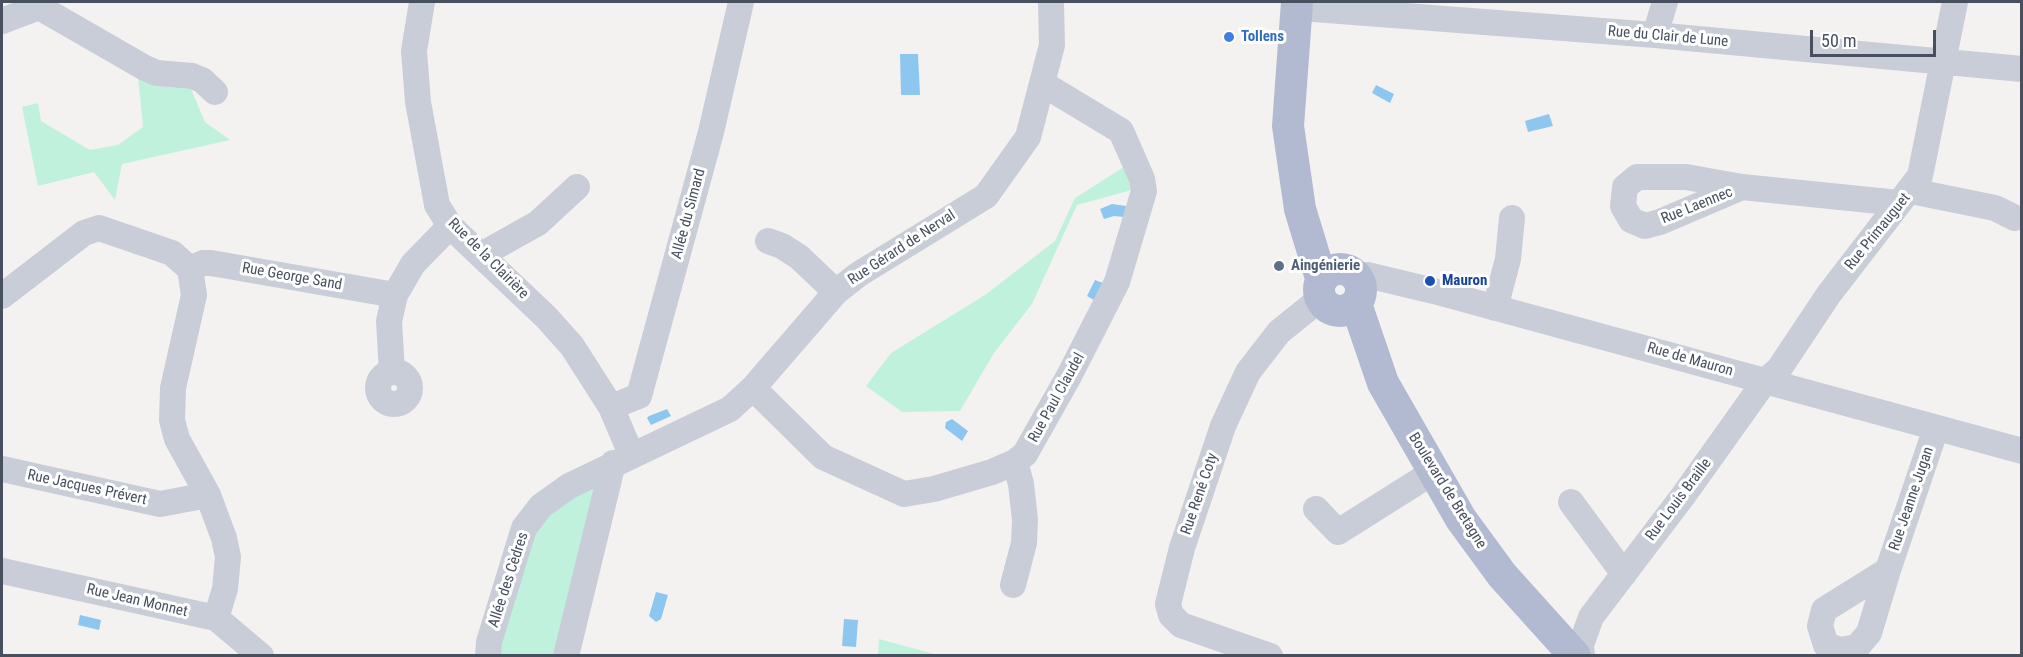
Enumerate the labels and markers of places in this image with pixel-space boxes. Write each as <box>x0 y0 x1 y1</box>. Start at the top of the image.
place label: Tollens <box>1241 28 1284 46</box>
marker: Tollens <box>1222 30 1236 44</box>
place label: Aingénierie <box>1291 257 1360 275</box>
marker: Aingénierie <box>1272 259 1286 273</box>
place label: Mauron <box>1442 272 1487 290</box>
marker: Mauron <box>1423 274 1437 288</box>

